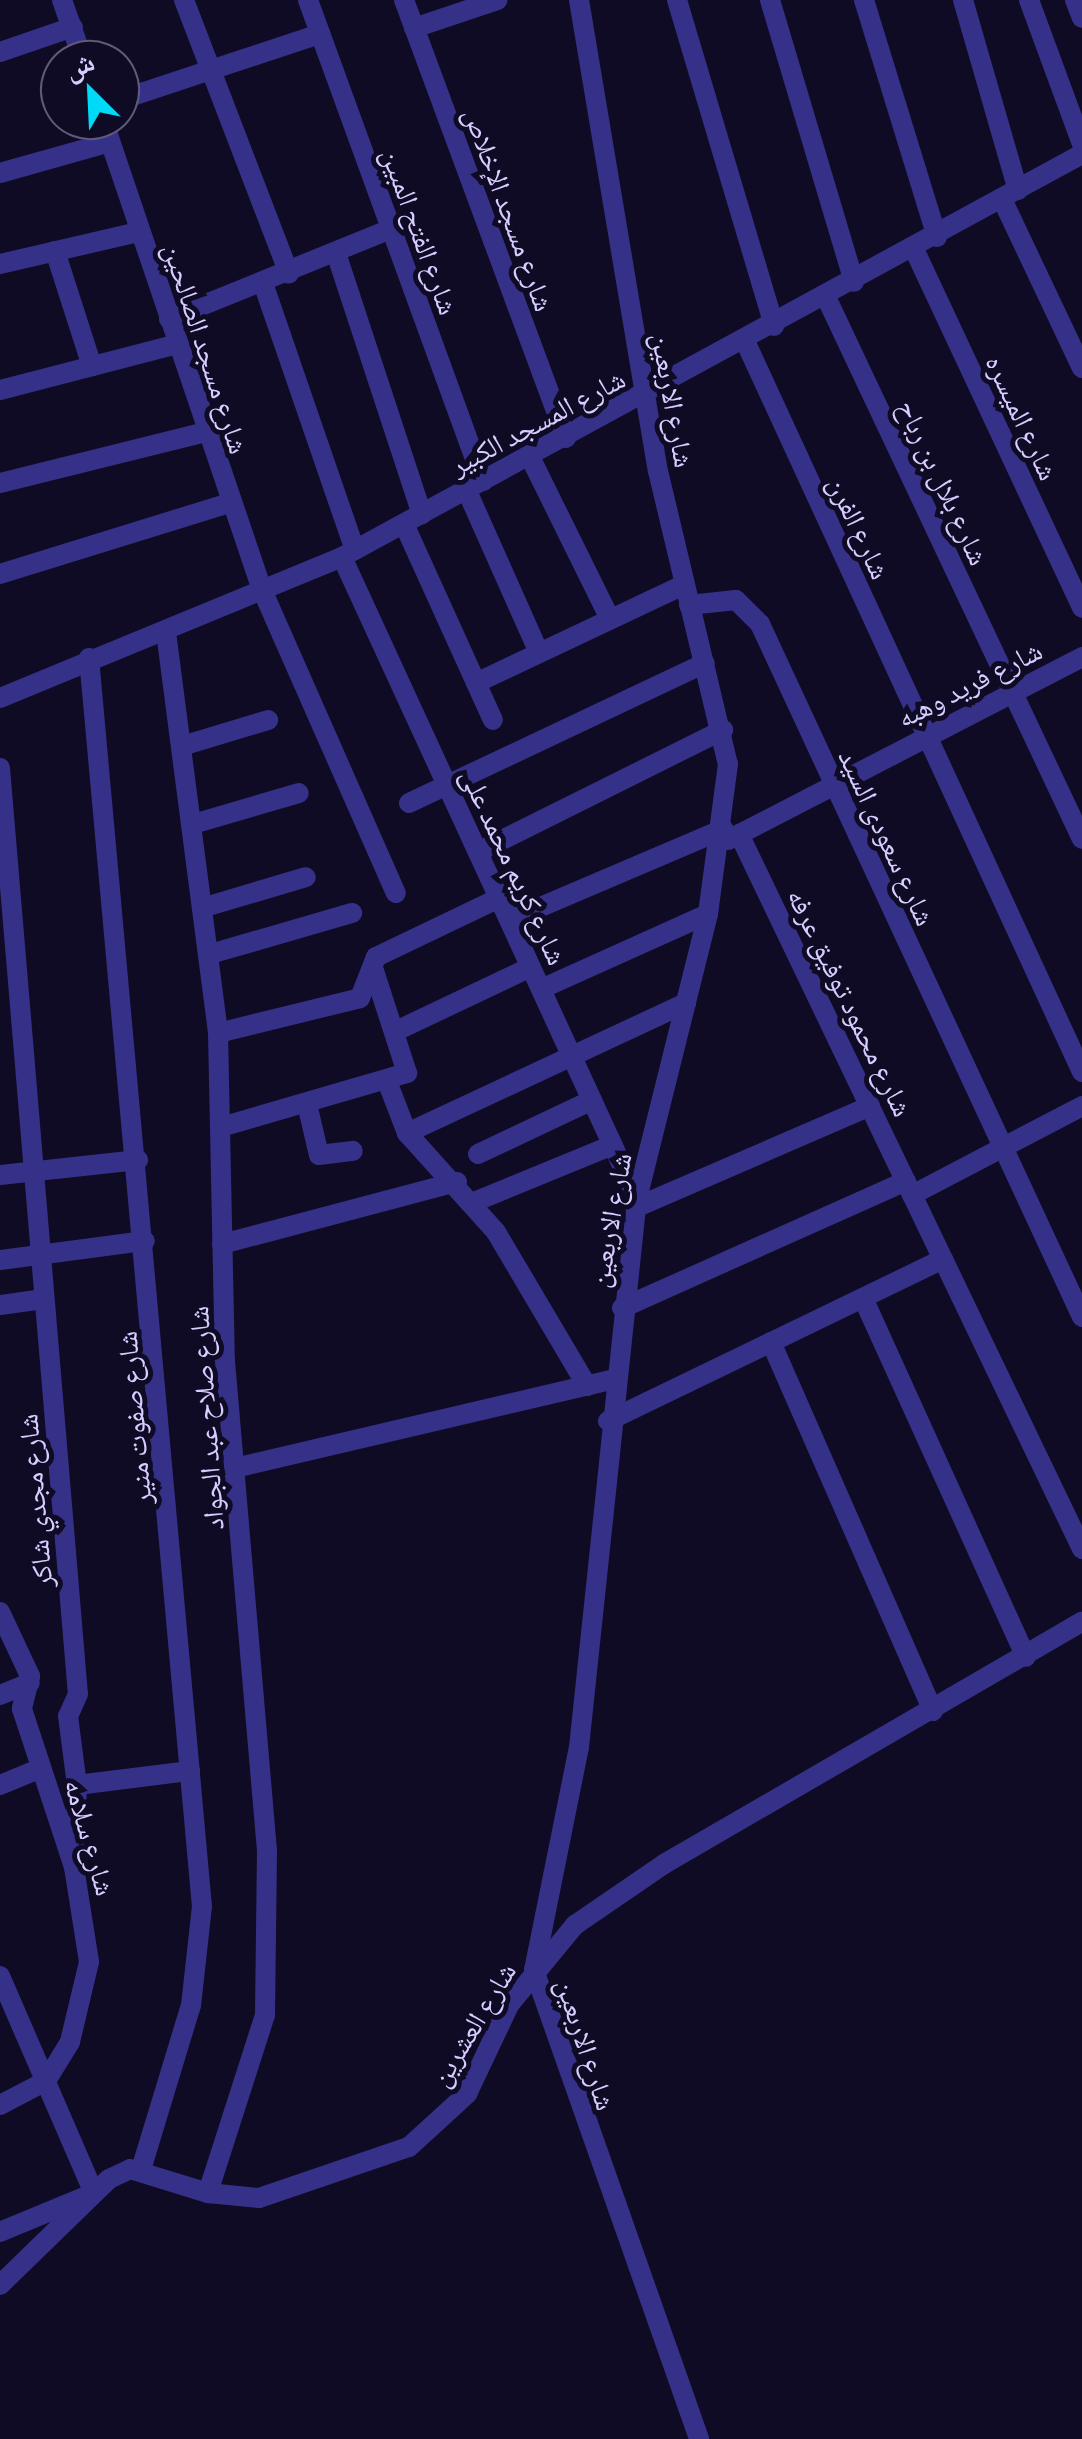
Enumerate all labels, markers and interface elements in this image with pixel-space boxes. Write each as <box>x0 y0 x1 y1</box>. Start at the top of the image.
north arrow <box>40 40 140 140</box>
text: ش <box>58 43 99 86</box>
street label: شارع مسجد الإخلاص <box>458 103 562 315</box>
street label: شارع الفتح المبين <box>375 143 467 319</box>
street label: شارع مسجد الصالحين <box>157 238 257 458</box>
street label: شارع الاربعين <box>646 330 702 470</box>
street label: شارع الميسره <box>979 349 1067 485</box>
street label: شارع المسجد الكبير <box>444 361 630 481</box>
street label: شارع بلال بن رباح <box>891 394 997 570</box>
street label: شارع الفرن <box>822 470 898 584</box>
street label: شارع فريد وهبه <box>891 632 1047 734</box>
street label: شارع سعودى السيد <box>833 744 943 930</box>
street label: شارع كريم محمد على <box>455 762 575 970</box>
street label: شارع محمود توفيق عرفه <box>781 883 921 1121</box>
street label: شارع الاربعين <box>581 1150 637 1290</box>
street label: شارع صلاح عبد الجواد <box>180 1305 230 1531</box>
street label: شارع صفوت منير <box>109 1330 157 1506</box>
street label: شارع مجدي شاكر <box>10 1413 58 1589</box>
street label: شارع سلامه <box>58 1775 124 1899</box>
street label: شارع العشرين <box>422 1956 522 2092</box>
street label: شارع الاربعين <box>550 1974 624 2114</box>

